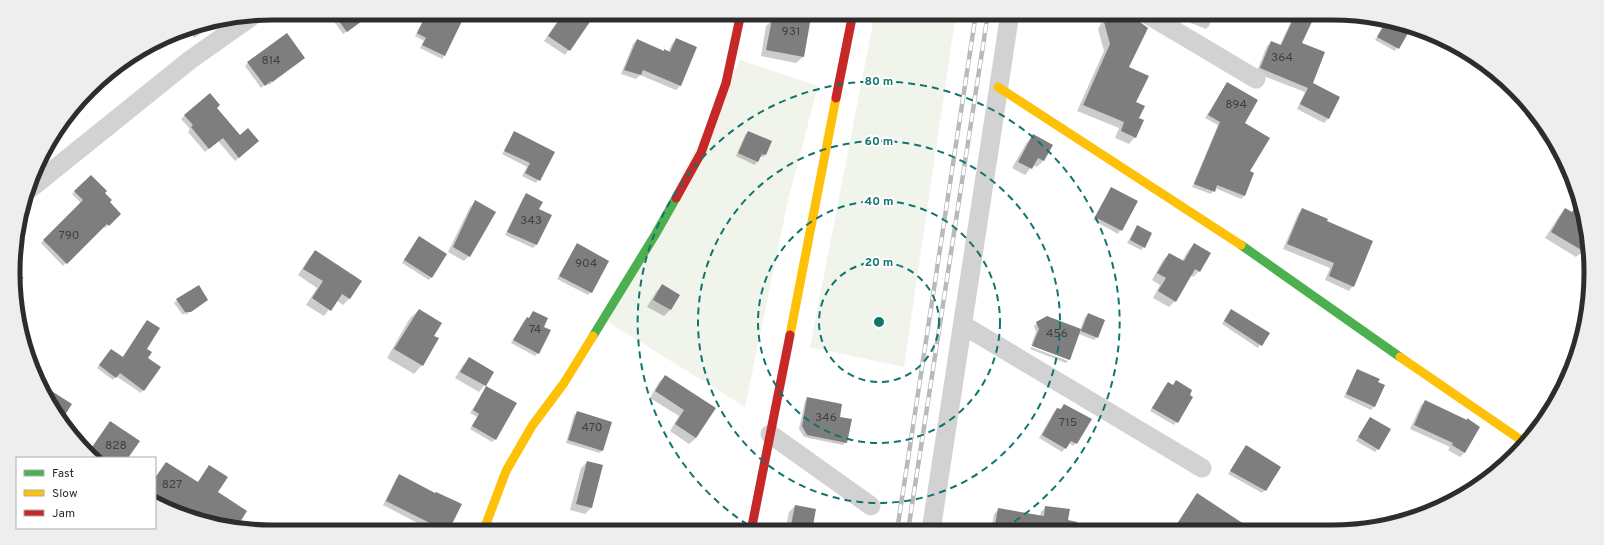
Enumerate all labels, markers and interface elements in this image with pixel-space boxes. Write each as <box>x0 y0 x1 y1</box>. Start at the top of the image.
house number: 931 <box>782 24 800 40</box>
house number: 364 <box>1271 50 1293 66</box>
house number: 814 <box>262 53 281 69</box>
text: 80 m <box>865 74 893 90</box>
house number: 894 <box>1225 97 1247 113</box>
text: 60 m <box>865 134 893 150</box>
text: 40 m <box>864 194 894 210</box>
house number: 343 <box>520 213 542 229</box>
house number: 790 <box>58 228 80 244</box>
text: 20 m <box>865 255 893 271</box>
house number: 904 <box>575 256 597 272</box>
centre of rings <box>872 315 886 329</box>
house number: 74 <box>529 322 541 338</box>
house number: 456 <box>1046 326 1068 342</box>
house number: 346 <box>815 410 837 426</box>
house number: 715 <box>1059 415 1077 431</box>
house number: 470 <box>582 420 602 436</box>
house number: 828 <box>105 438 127 454</box>
legend <box>16 457 156 529</box>
text: Fast <box>52 466 74 482</box>
house number: 827 <box>162 477 182 493</box>
text: Slow <box>52 486 78 502</box>
text: Jam <box>52 506 75 522</box>

